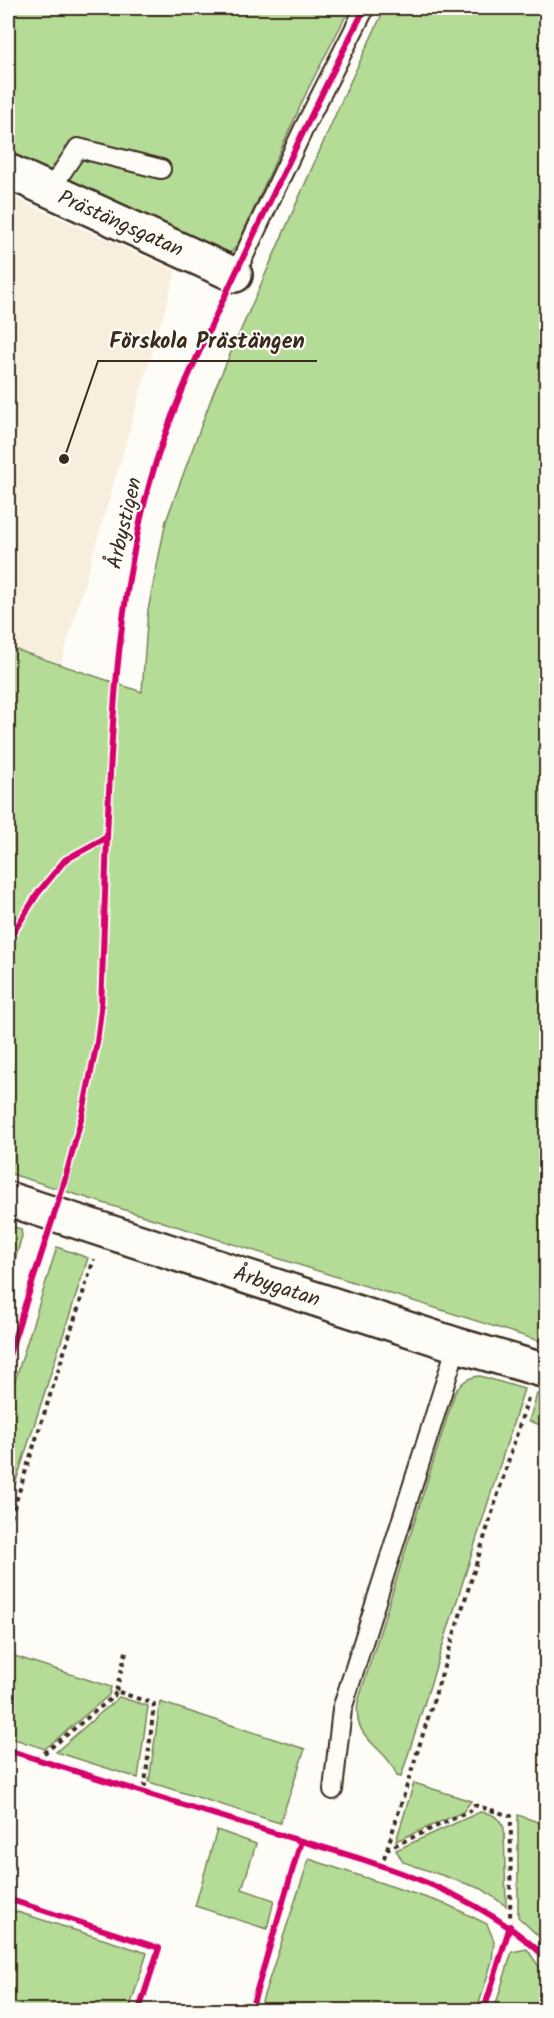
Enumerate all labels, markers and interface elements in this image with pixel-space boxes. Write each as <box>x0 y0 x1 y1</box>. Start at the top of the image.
street label: Prästängsgatan <box>52 182 188 267</box>
callout: Förskola Prästängen <box>98 321 317 361</box>
text: Förskola Prästängen <box>109 325 305 360</box>
street label: Årbystigen <box>99 474 152 573</box>
street label: Årbygatan <box>229 1258 324 1317</box>

